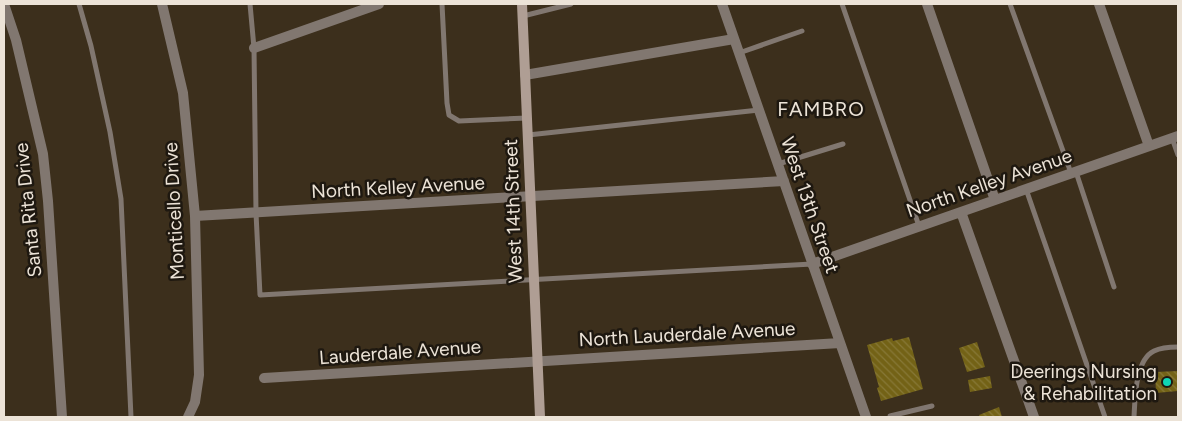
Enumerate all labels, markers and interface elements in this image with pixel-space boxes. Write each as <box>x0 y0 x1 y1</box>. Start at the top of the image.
district label: FAMBRO <box>777 97 865 121</box>
street label: West 13th Street <box>776 134 844 276</box>
street label: West 14th Street <box>499 139 527 283</box>
street label: Santa Rita Drive <box>9 142 47 278</box>
street label: Monticello Drive <box>159 142 189 280</box>
street label: North Kelley Avenue <box>903 144 1075 222</box>
street label: North Kelley Avenue <box>311 171 485 203</box>
street label: North Lauderdale Avenue <box>578 317 796 351</box>
street label: Lauderdale Avenue <box>318 335 482 369</box>
place label: Deerings Nursing & Rehabilitation <box>1010 360 1157 405</box>
marker: Deerings Nursing & Rehabilitation <box>1161 376 1173 388</box>

